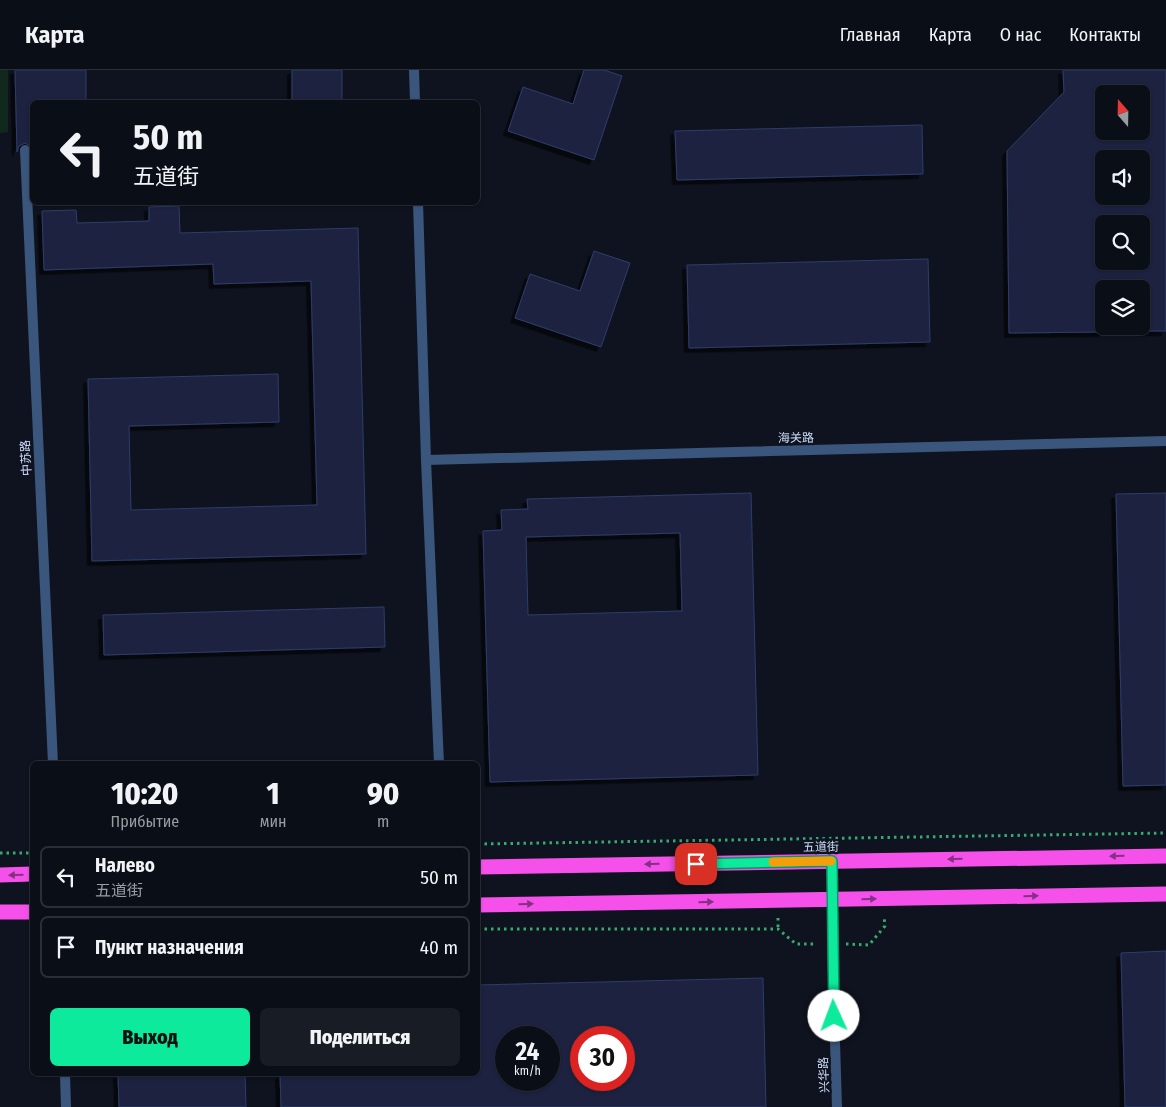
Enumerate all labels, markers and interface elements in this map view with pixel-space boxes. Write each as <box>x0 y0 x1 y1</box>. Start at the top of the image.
text: Карта <box>25 21 84 49</box>
text: Главная <box>840 24 901 46</box>
text: Карта <box>929 24 972 46</box>
text: О нас <box>1000 24 1041 46</box>
text: Контакты <box>1069 24 1141 46</box>
north arrow <box>1095 85 1150 140</box>
map controls <box>1095 85 1150 335</box>
text: 50 m <box>133 116 203 158</box>
icon: left <box>50 120 115 185</box>
button: sound <box>1095 150 1150 205</box>
text: 五道街 <box>133 163 199 190</box>
button: search <box>1095 215 1150 270</box>
button: layers <box>1095 280 1150 335</box>
street label: 海关路 <box>778 431 814 445</box>
street label: 中苏路 <box>18 440 34 476</box>
text: 10:20 <box>111 776 178 812</box>
text: 1 <box>267 776 280 812</box>
text: 90 <box>367 776 399 812</box>
text: Прибытие <box>110 812 179 831</box>
text: мин <box>260 812 287 831</box>
text: m <box>377 812 389 831</box>
street label: 五道街 <box>803 840 839 854</box>
pin <box>675 843 717 885</box>
icon: arrive <box>682 850 710 878</box>
one-way arrow <box>1109 853 1125 861</box>
text: Налево <box>95 854 155 877</box>
one-way arrow <box>947 855 963 863</box>
one-way arrow <box>644 861 660 869</box>
icon: left <box>52 863 80 891</box>
text: 50 m <box>420 866 458 889</box>
one-way arrow <box>8 871 24 879</box>
text: 五道街 <box>95 881 143 900</box>
one-way arrow <box>1023 892 1039 900</box>
one-way arrow <box>861 895 877 903</box>
one-way arrow <box>698 897 714 905</box>
one-way arrow <box>518 900 534 908</box>
icon: arrive <box>52 933 80 961</box>
text: Пункт назначения <box>95 936 244 959</box>
text: 40 m <box>420 936 458 959</box>
position arrow <box>807 989 859 1041</box>
button: Выход <box>50 1008 250 1066</box>
button: Поделиться <box>260 1008 460 1066</box>
speed limit sign: 30 <box>570 1026 635 1091</box>
text: 24 <box>516 1037 539 1067</box>
street label: 兴华路 <box>816 1057 832 1093</box>
text: km/h <box>514 1064 541 1078</box>

